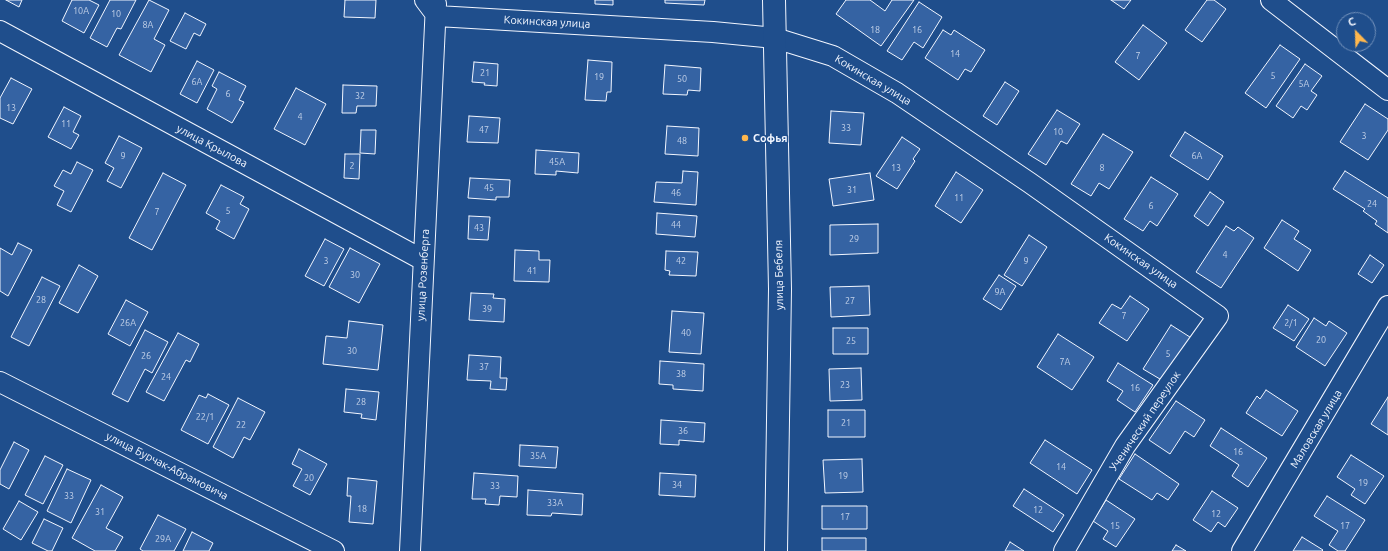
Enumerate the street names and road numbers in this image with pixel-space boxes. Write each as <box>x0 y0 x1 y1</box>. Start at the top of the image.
street label: Кокинская улица <box>503 13 591 31</box>
street label: Кокинская улица <box>832 52 914 108</box>
street label: улица Крылова <box>174 122 250 170</box>
street label: улица Розенберга <box>414 229 432 321</box>
street label: Кокинская улица <box>1102 231 1180 291</box>
street label: улица Бебеля <box>772 240 786 310</box>
street label: Ученический переулок <box>1107 369 1183 473</box>
street label: Маловская улица <box>1287 387 1345 471</box>
street label: улица Бурчак-Абрамовича <box>104 429 230 503</box>

